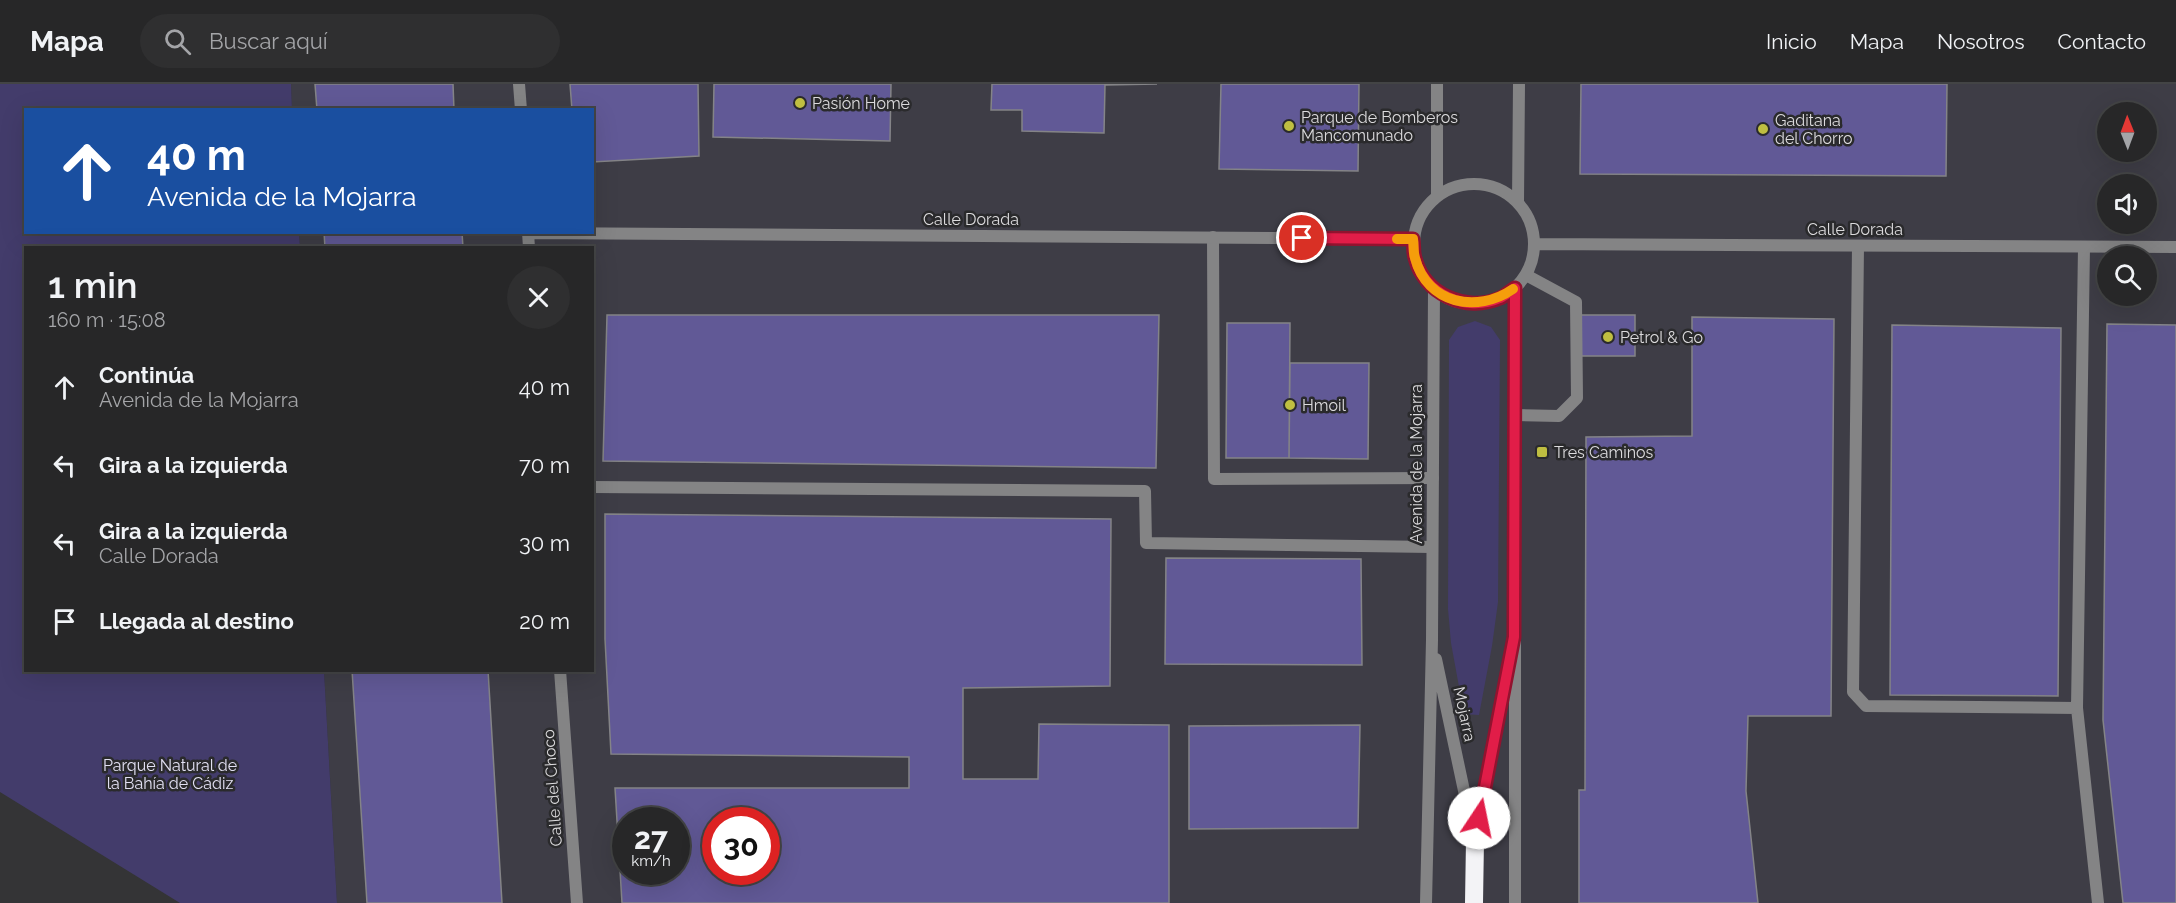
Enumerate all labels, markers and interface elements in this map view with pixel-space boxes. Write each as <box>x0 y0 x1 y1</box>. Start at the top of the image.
search box <box>140 14 560 68</box>
text: Mapa <box>30 25 104 58</box>
icon: search <box>161 25 194 58</box>
text: Buscar aquí <box>209 28 328 54</box>
text: Inicio <box>1766 29 1817 54</box>
text: Mapa <box>1850 29 1904 54</box>
text: Nosotros <box>1937 29 2025 54</box>
text: Contacto <box>2058 29 2146 54</box>
place label: Pasión Home <box>812 94 910 113</box>
marker: Pasión Home <box>793 96 807 110</box>
north arrow <box>2097 102 2157 162</box>
map controls <box>2097 102 2157 306</box>
place label: Parque de Bomberos Mancomunado <box>1301 108 1458 145</box>
place label: Gaditana del Chorro <box>1775 111 1853 148</box>
marker: Parque de Bomberos Mancomunado <box>1282 119 1296 133</box>
marker: Gaditana del Chorro <box>1756 122 1770 136</box>
text: 40 m <box>147 131 246 180</box>
icon: ahead <box>48 132 126 210</box>
button: sound <box>2097 174 2157 234</box>
text: Avenida de la Mojarra <box>147 181 417 212</box>
street label: Calle Dorada <box>923 210 1019 229</box>
pin <box>1276 212 1327 263</box>
street label: Calle Dorada <box>1807 220 1903 239</box>
icon: arrive <box>1285 221 1318 254</box>
button: search <box>2097 246 2157 306</box>
text: 1 min <box>48 264 137 306</box>
button: close <box>507 266 570 329</box>
text: 160 m · 15:08 <box>48 308 166 332</box>
place label: Petrol & Go <box>1620 328 1703 347</box>
marker: Petrol & Go <box>1601 330 1615 344</box>
text: Continúa <box>99 362 194 388</box>
icon: ahead <box>48 371 81 404</box>
text: 40 m <box>519 374 570 400</box>
street label: Avenida de la Mojarra <box>1407 384 1426 544</box>
text: Avenida de la Mojarra <box>99 388 299 412</box>
place label: Hmoil <box>1302 396 1347 415</box>
marker: Hmoil <box>1283 398 1297 412</box>
place label: Tres Caminos <box>1554 443 1654 462</box>
marker: Tres Caminos <box>1535 445 1549 459</box>
icon: left <box>48 449 81 482</box>
text: Gira a la izquierda <box>99 452 288 478</box>
text: 70 m <box>519 452 570 478</box>
text: Gira a la izquierda <box>99 518 288 544</box>
icon: left <box>48 527 81 560</box>
text: 30 m <box>519 530 570 556</box>
text: Calle Dorada <box>99 544 219 568</box>
icon: arrive <box>48 605 81 638</box>
text: Llegada al destino <box>99 608 294 634</box>
text: 20 m <box>519 608 570 634</box>
street label: Mojarra <box>1449 685 1480 743</box>
street label: Calle del Choco <box>539 729 566 847</box>
park label: Parque Natural de la Bahía de Cádiz <box>103 756 237 793</box>
position arrow <box>1447 786 1511 850</box>
speed limit sign: 30 <box>702 807 780 885</box>
text: 27 <box>634 821 668 856</box>
text: km/h <box>631 852 671 870</box>

